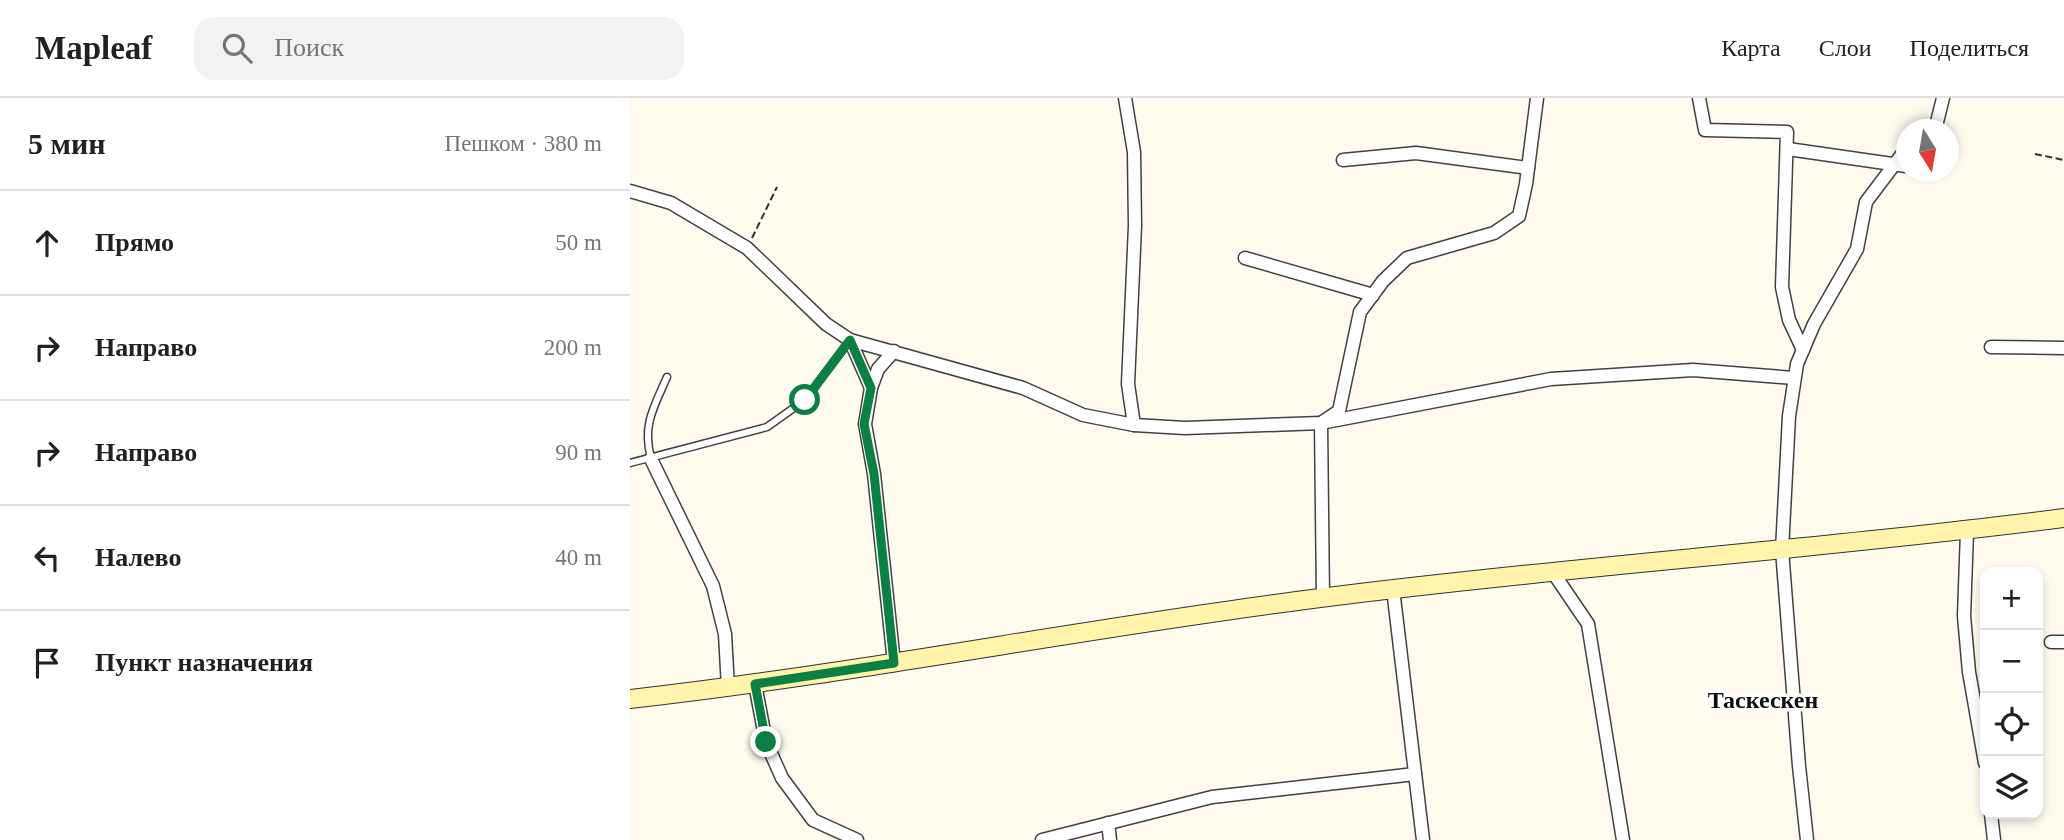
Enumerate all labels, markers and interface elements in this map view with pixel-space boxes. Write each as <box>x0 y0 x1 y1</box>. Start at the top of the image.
search box <box>194 17 684 80</box>
icon: search <box>218 29 256 67</box>
text: Mapleaf <box>35 30 152 66</box>
text: Поиск <box>274 33 344 62</box>
text: Карта <box>1721 35 1781 61</box>
text: Слои <box>1819 35 1872 61</box>
text: Поделиться <box>1910 35 2029 61</box>
north arrow <box>1896 119 1959 182</box>
text: 5 мин <box>28 127 106 160</box>
text: Пешком · 380 m <box>445 131 602 156</box>
icon: ahead <box>28 224 66 262</box>
text: Прямо <box>95 228 174 257</box>
text: 50 m <box>555 230 602 255</box>
icon: right <box>28 329 66 367</box>
text: Направо <box>95 333 197 362</box>
text: 200 m <box>544 335 602 360</box>
route start <box>789 384 820 415</box>
icon: right <box>28 434 66 472</box>
text: Направо <box>95 438 197 467</box>
text: 90 m <box>555 440 602 465</box>
icon: left <box>28 539 66 577</box>
text: Налево <box>95 543 181 572</box>
text: 40 m <box>555 545 602 570</box>
map controls <box>1980 567 2043 819</box>
button: + <box>1980 567 2043 630</box>
button: − <box>1980 630 2043 693</box>
icon: arrive <box>28 644 66 682</box>
text: Пункт назначения <box>95 648 313 677</box>
district label: Таскескен <box>1708 687 1818 713</box>
button: locate <box>1980 693 2043 756</box>
route end <box>750 726 781 757</box>
button: layers <box>1980 756 2043 819</box>

